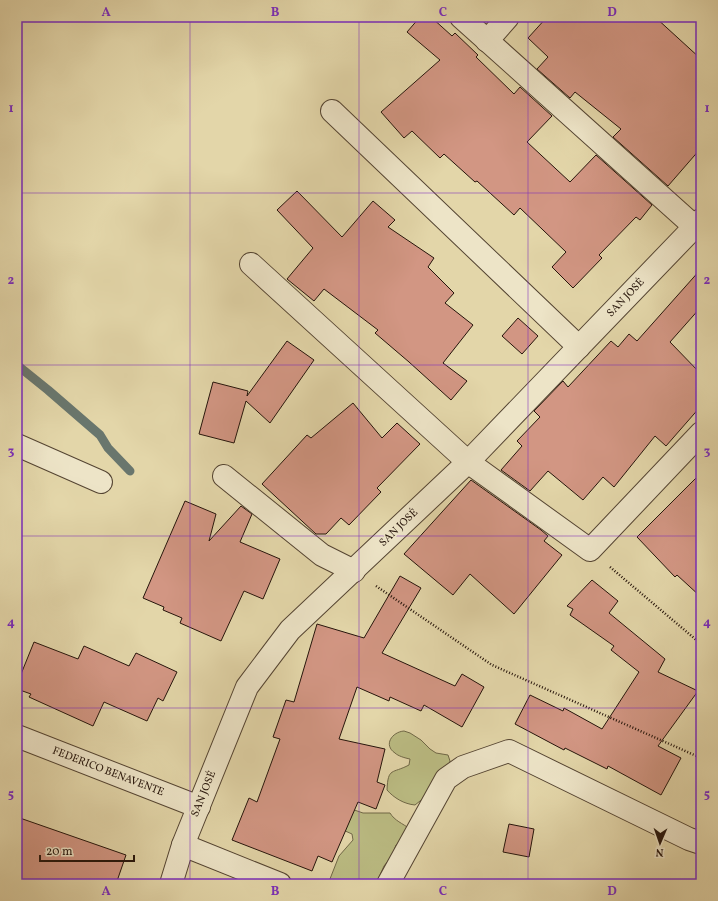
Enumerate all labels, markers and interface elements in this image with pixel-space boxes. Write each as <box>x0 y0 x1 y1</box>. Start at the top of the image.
text: A <box>101 4 111 22</box>
text: B <box>271 4 280 22</box>
text: C <box>439 4 447 22</box>
text: D <box>607 4 617 22</box>
text: 1 <box>8 100 14 118</box>
text: 1 <box>704 100 710 118</box>
text: 2 <box>8 272 15 290</box>
text: 2 <box>704 272 711 290</box>
street label: SAN JOSÉ <box>604 275 649 321</box>
text: 3 <box>8 443 15 461</box>
text: 3 <box>704 443 711 461</box>
street label: SAN JOSÉ <box>376 505 422 550</box>
text: 4 <box>7 614 15 632</box>
text: 4 <box>703 614 711 632</box>
street label: FEDERICO BENAVENTE <box>50 744 166 800</box>
street label: SAN JOSÉ <box>188 768 220 819</box>
text: 5 <box>8 786 14 804</box>
text: 5 <box>704 786 710 804</box>
north arrow <box>640 823 680 863</box>
scale bar <box>40 837 134 863</box>
text: 20 m <box>46 844 73 860</box>
text: N <box>655 844 664 859</box>
text: A <box>101 883 111 901</box>
text: B <box>271 883 280 901</box>
text: C <box>439 883 447 901</box>
text: D <box>607 883 617 901</box>

